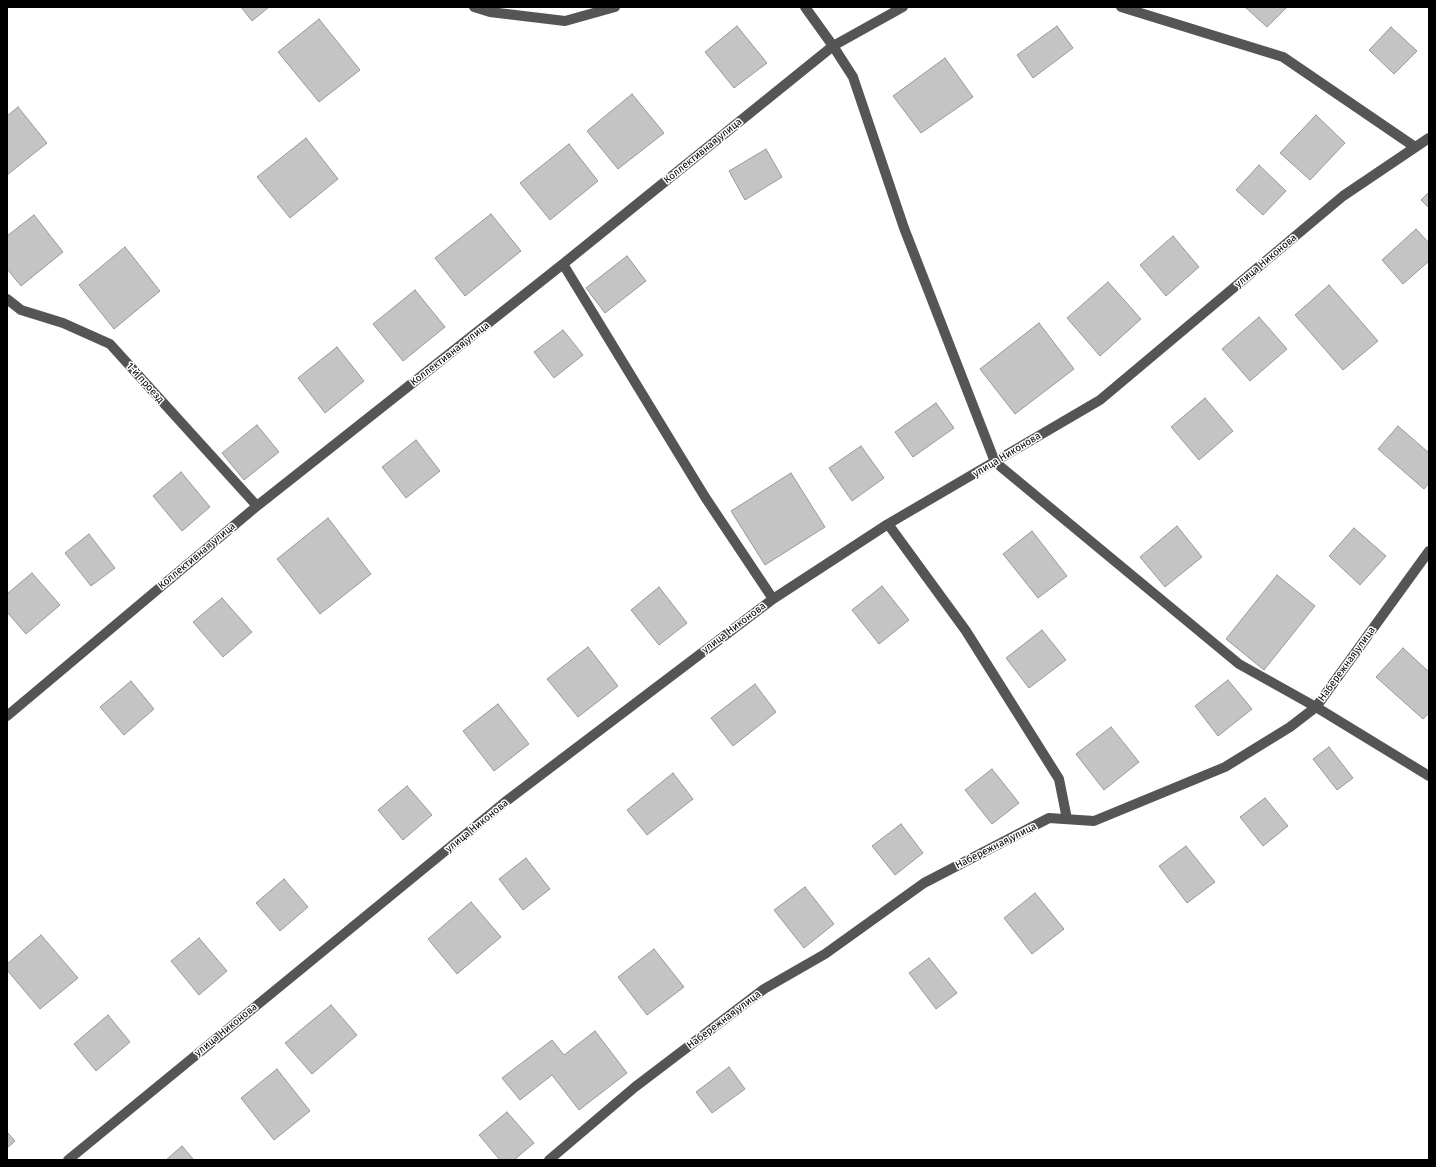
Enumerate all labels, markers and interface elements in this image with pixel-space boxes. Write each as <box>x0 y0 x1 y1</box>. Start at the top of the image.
street label: Коллективная улица <box>661 116 745 186</box>
street label: улица Никонова <box>1233 232 1299 290</box>
street label: Коллективная улица <box>408 319 492 389</box>
street label: 1-й проезд <box>124 360 166 406</box>
street label: улица Никонова <box>971 430 1043 480</box>
street label: Коллективная улица <box>156 520 238 592</box>
street label: улица Никонова <box>700 600 768 656</box>
street label: Набережная улица <box>1316 624 1378 704</box>
street label: улица Никонова <box>443 797 511 855</box>
street label: Набережная улица <box>953 820 1039 872</box>
street label: Набережная улица <box>685 988 763 1052</box>
street label: улица Никонова <box>192 1001 260 1059</box>

